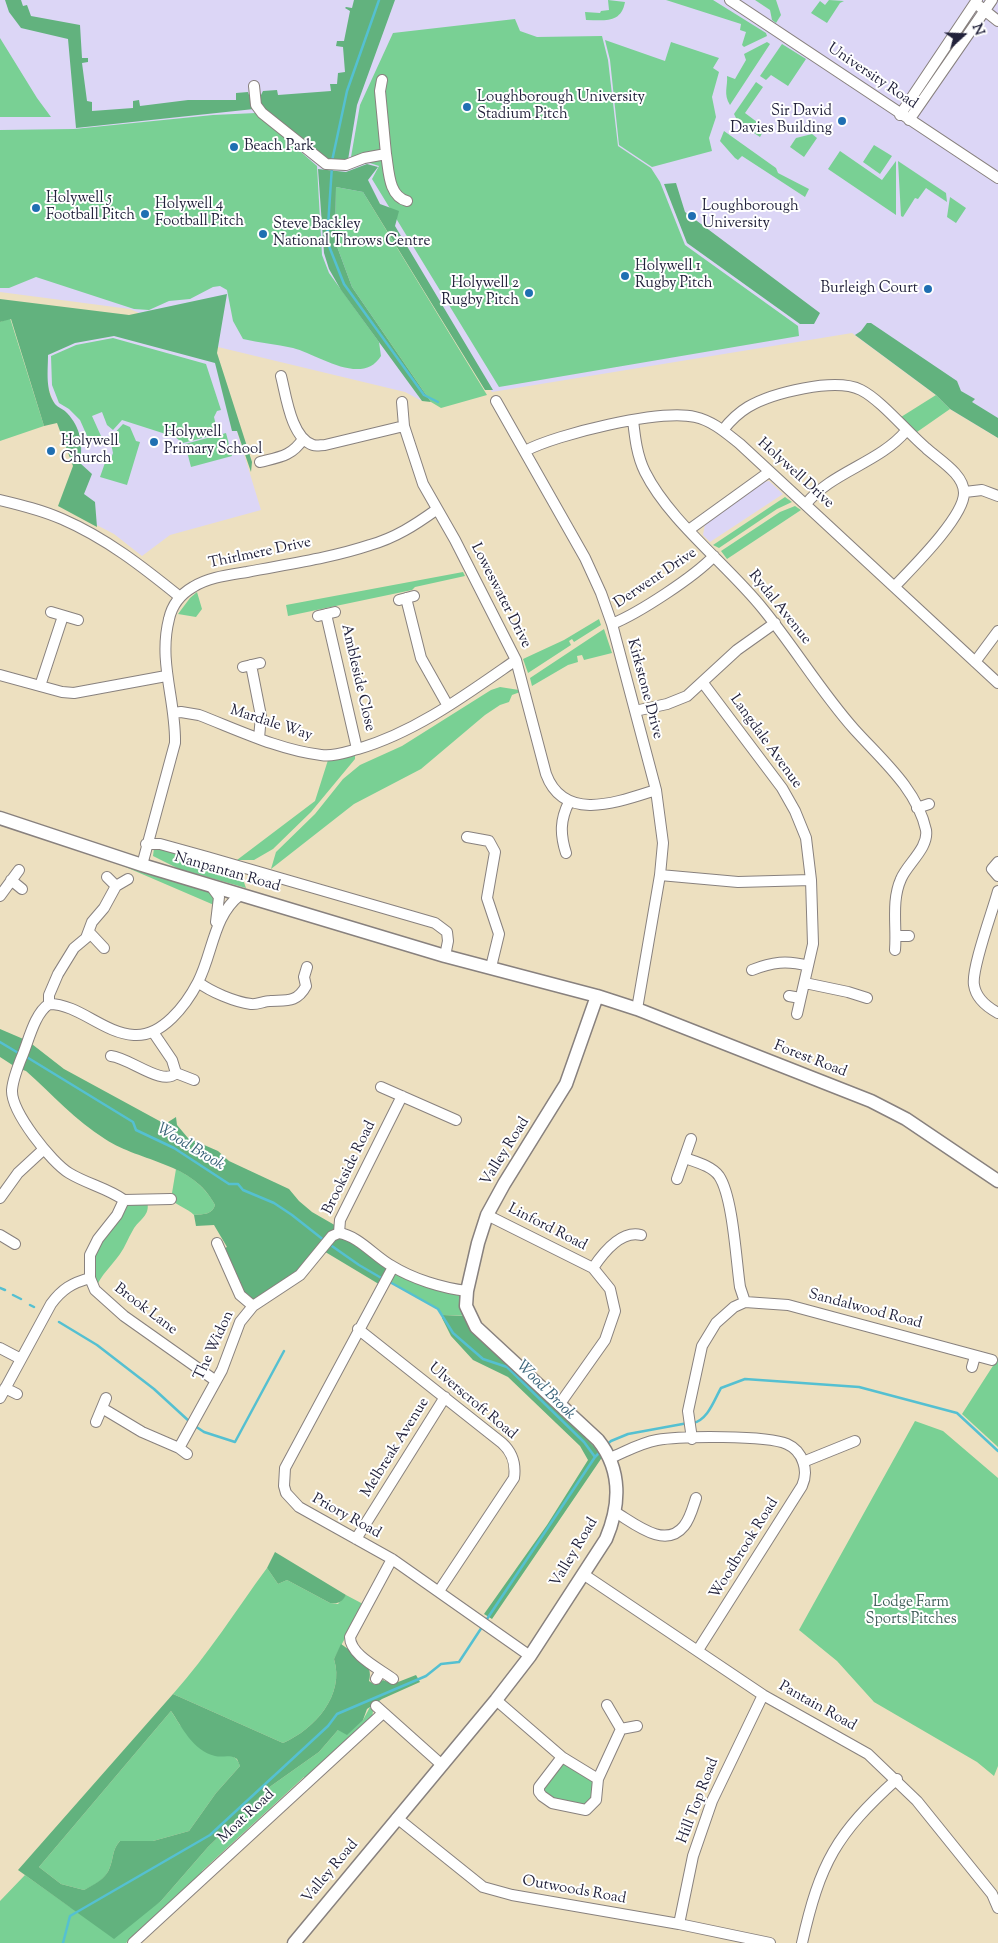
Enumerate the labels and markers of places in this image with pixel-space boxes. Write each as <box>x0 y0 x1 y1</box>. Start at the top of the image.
place label: Loughborough University Stadium Pitch <box>477 89 645 124</box>
marker: Loughborough University Stadium Pitch <box>461 101 473 113</box>
place label: Sir David Davies Building <box>730 103 832 138</box>
marker: Sir David Davies Building <box>836 115 848 127</box>
place label: Beach Park <box>244 138 315 156</box>
marker: Beach Park <box>228 141 240 153</box>
place label: Holywell 5 Football Pitch <box>46 190 135 225</box>
place label: Holywell 4 Football Pitch <box>155 196 244 231</box>
place label: Loughborough University <box>702 198 799 233</box>
marker: Holywell 5 Football Pitch <box>30 202 42 214</box>
marker: Holywell 4 Football Pitch <box>139 208 151 220</box>
marker: Loughborough University <box>686 210 698 222</box>
place label: Steve Backley National Throws Centre <box>273 216 430 251</box>
marker: Steve Backley National Throws Centre <box>257 228 269 240</box>
place label: Holywell 1 Rugby Pitch <box>635 258 713 293</box>
marker: Holywell 1 Rugby Pitch <box>619 270 631 282</box>
place label: Holywell 2 Rugby Pitch <box>441 275 519 310</box>
place label: Burleigh Court <box>821 280 918 298</box>
marker: Burleigh Court <box>922 283 934 295</box>
marker: Holywell 2 Rugby Pitch <box>523 287 535 299</box>
place label: Holywell Primary School <box>164 424 262 459</box>
place label: Holywell Church <box>61 433 119 468</box>
marker: Holywell Primary School <box>148 436 160 448</box>
marker: Holywell Church <box>45 445 57 457</box>

